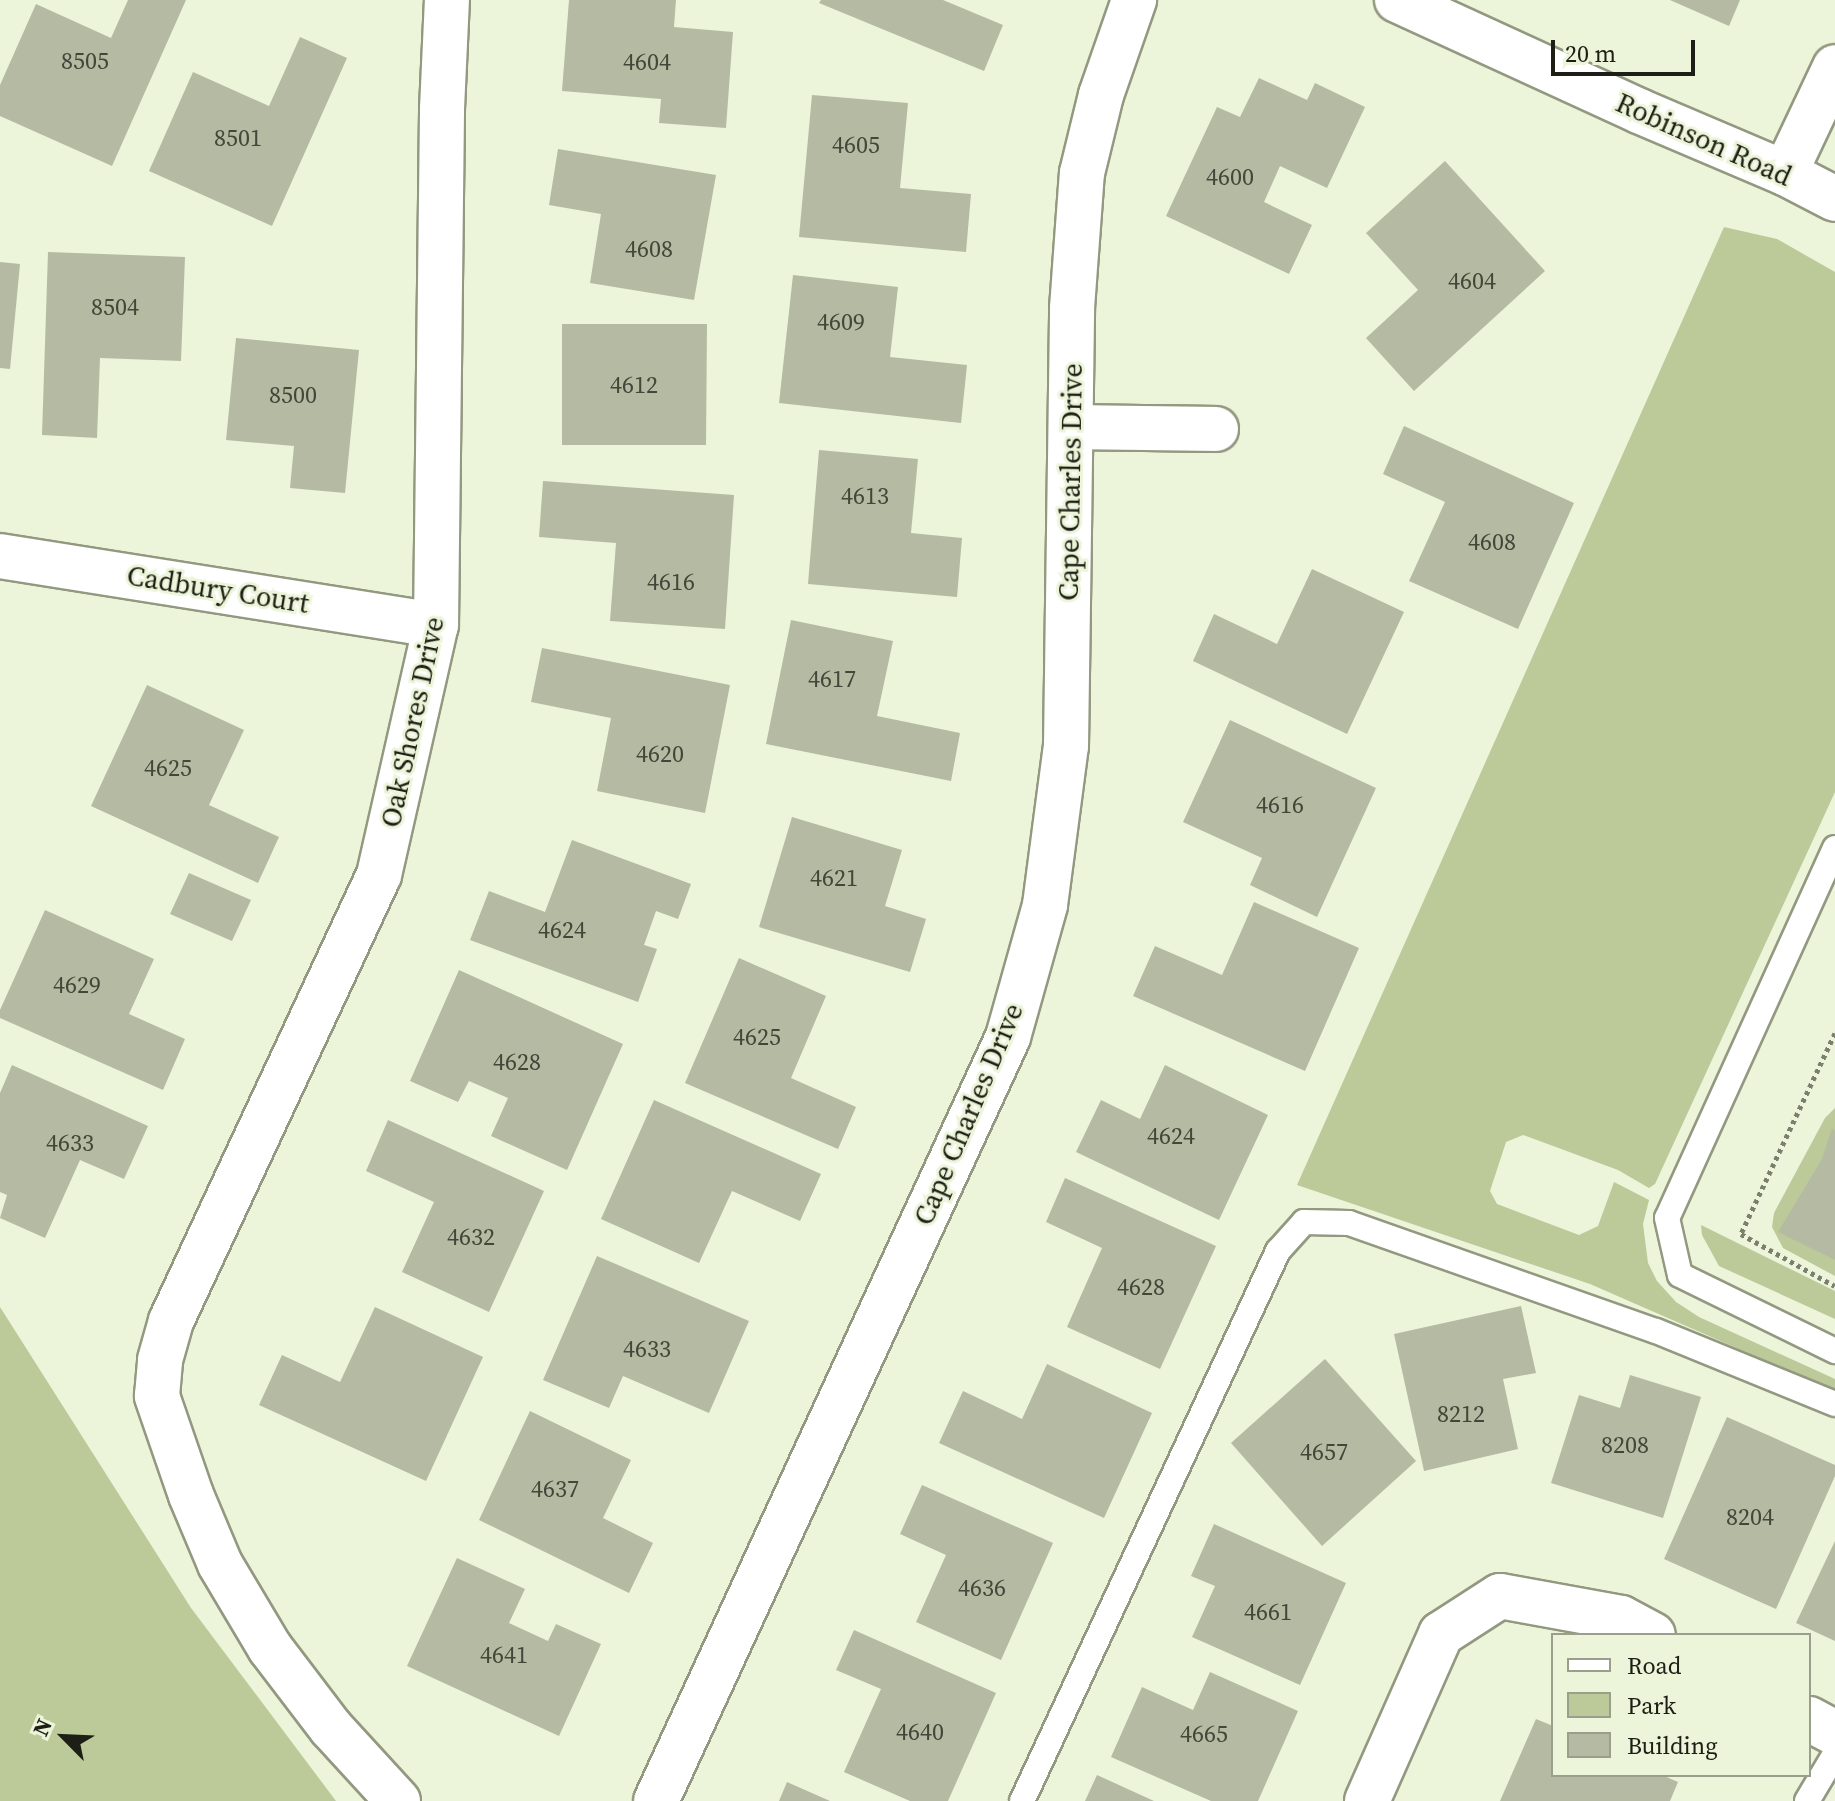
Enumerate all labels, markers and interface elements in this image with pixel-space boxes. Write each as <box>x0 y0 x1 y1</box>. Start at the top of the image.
scale bar <box>1555 24 1699 74</box>
text: 20 m <box>1565 37 1616 70</box>
house number: 8505 <box>61 47 109 75</box>
house number: 4604 <box>623 48 671 76</box>
street label: Robinson Road <box>1611 85 1797 193</box>
house number: 8501 <box>214 124 262 152</box>
house number: 4605 <box>832 131 880 159</box>
house number: 4600 <box>1206 163 1254 191</box>
house number: 4608 <box>625 235 673 263</box>
house number: 4604 <box>1448 267 1496 295</box>
house number: 8504 <box>91 293 139 321</box>
house number: 4609 <box>817 308 865 336</box>
street label: Cape Charles Drive <box>1051 363 1089 601</box>
house number: 4612 <box>610 371 658 399</box>
house number: 8500 <box>269 381 317 409</box>
house number: 4613 <box>841 482 889 510</box>
house number: 4608 <box>1468 528 1516 556</box>
street label: Cadbury Court <box>125 558 311 620</box>
house number: 4616 <box>647 568 695 596</box>
street label: Oak Shores Drive <box>373 614 451 830</box>
house number: 4617 <box>808 665 856 693</box>
house number: 4620 <box>636 740 684 768</box>
house number: 4625 <box>144 754 192 782</box>
house number: 4616 <box>1256 791 1304 819</box>
house number: 4621 <box>810 864 858 892</box>
house number: 4624 <box>538 916 586 944</box>
house number: 4629 <box>53 971 101 999</box>
street label: Cape Charles Drive <box>906 998 1030 1230</box>
house number: 4625 <box>733 1023 781 1051</box>
house number: 4628 <box>493 1048 541 1076</box>
house number: 4624 <box>1147 1122 1195 1150</box>
house number: 4633 <box>46 1129 94 1157</box>
house number: 4632 <box>447 1223 495 1251</box>
house number: 4628 <box>1117 1273 1165 1301</box>
house number: 4633 <box>623 1335 671 1363</box>
house number: 8212 <box>1437 1400 1485 1428</box>
house number: 8208 <box>1601 1431 1649 1459</box>
house number: 4657 <box>1300 1438 1348 1466</box>
house number: 4637 <box>531 1475 579 1503</box>
house number: 8204 <box>1726 1503 1774 1531</box>
house number: 4636 <box>958 1574 1006 1602</box>
house number: 4661 <box>1244 1598 1292 1626</box>
legend <box>1551 1633 1811 1777</box>
house number: 4641 <box>480 1641 528 1669</box>
text: Road <box>1627 1649 1681 1682</box>
text: Park <box>1627 1689 1676 1722</box>
north arrow <box>24 1697 104 1777</box>
text: N <box>25 1714 59 1741</box>
house number: 4640 <box>896 1718 944 1746</box>
house number: 4665 <box>1180 1720 1228 1748</box>
text: Building <box>1627 1729 1718 1762</box>

